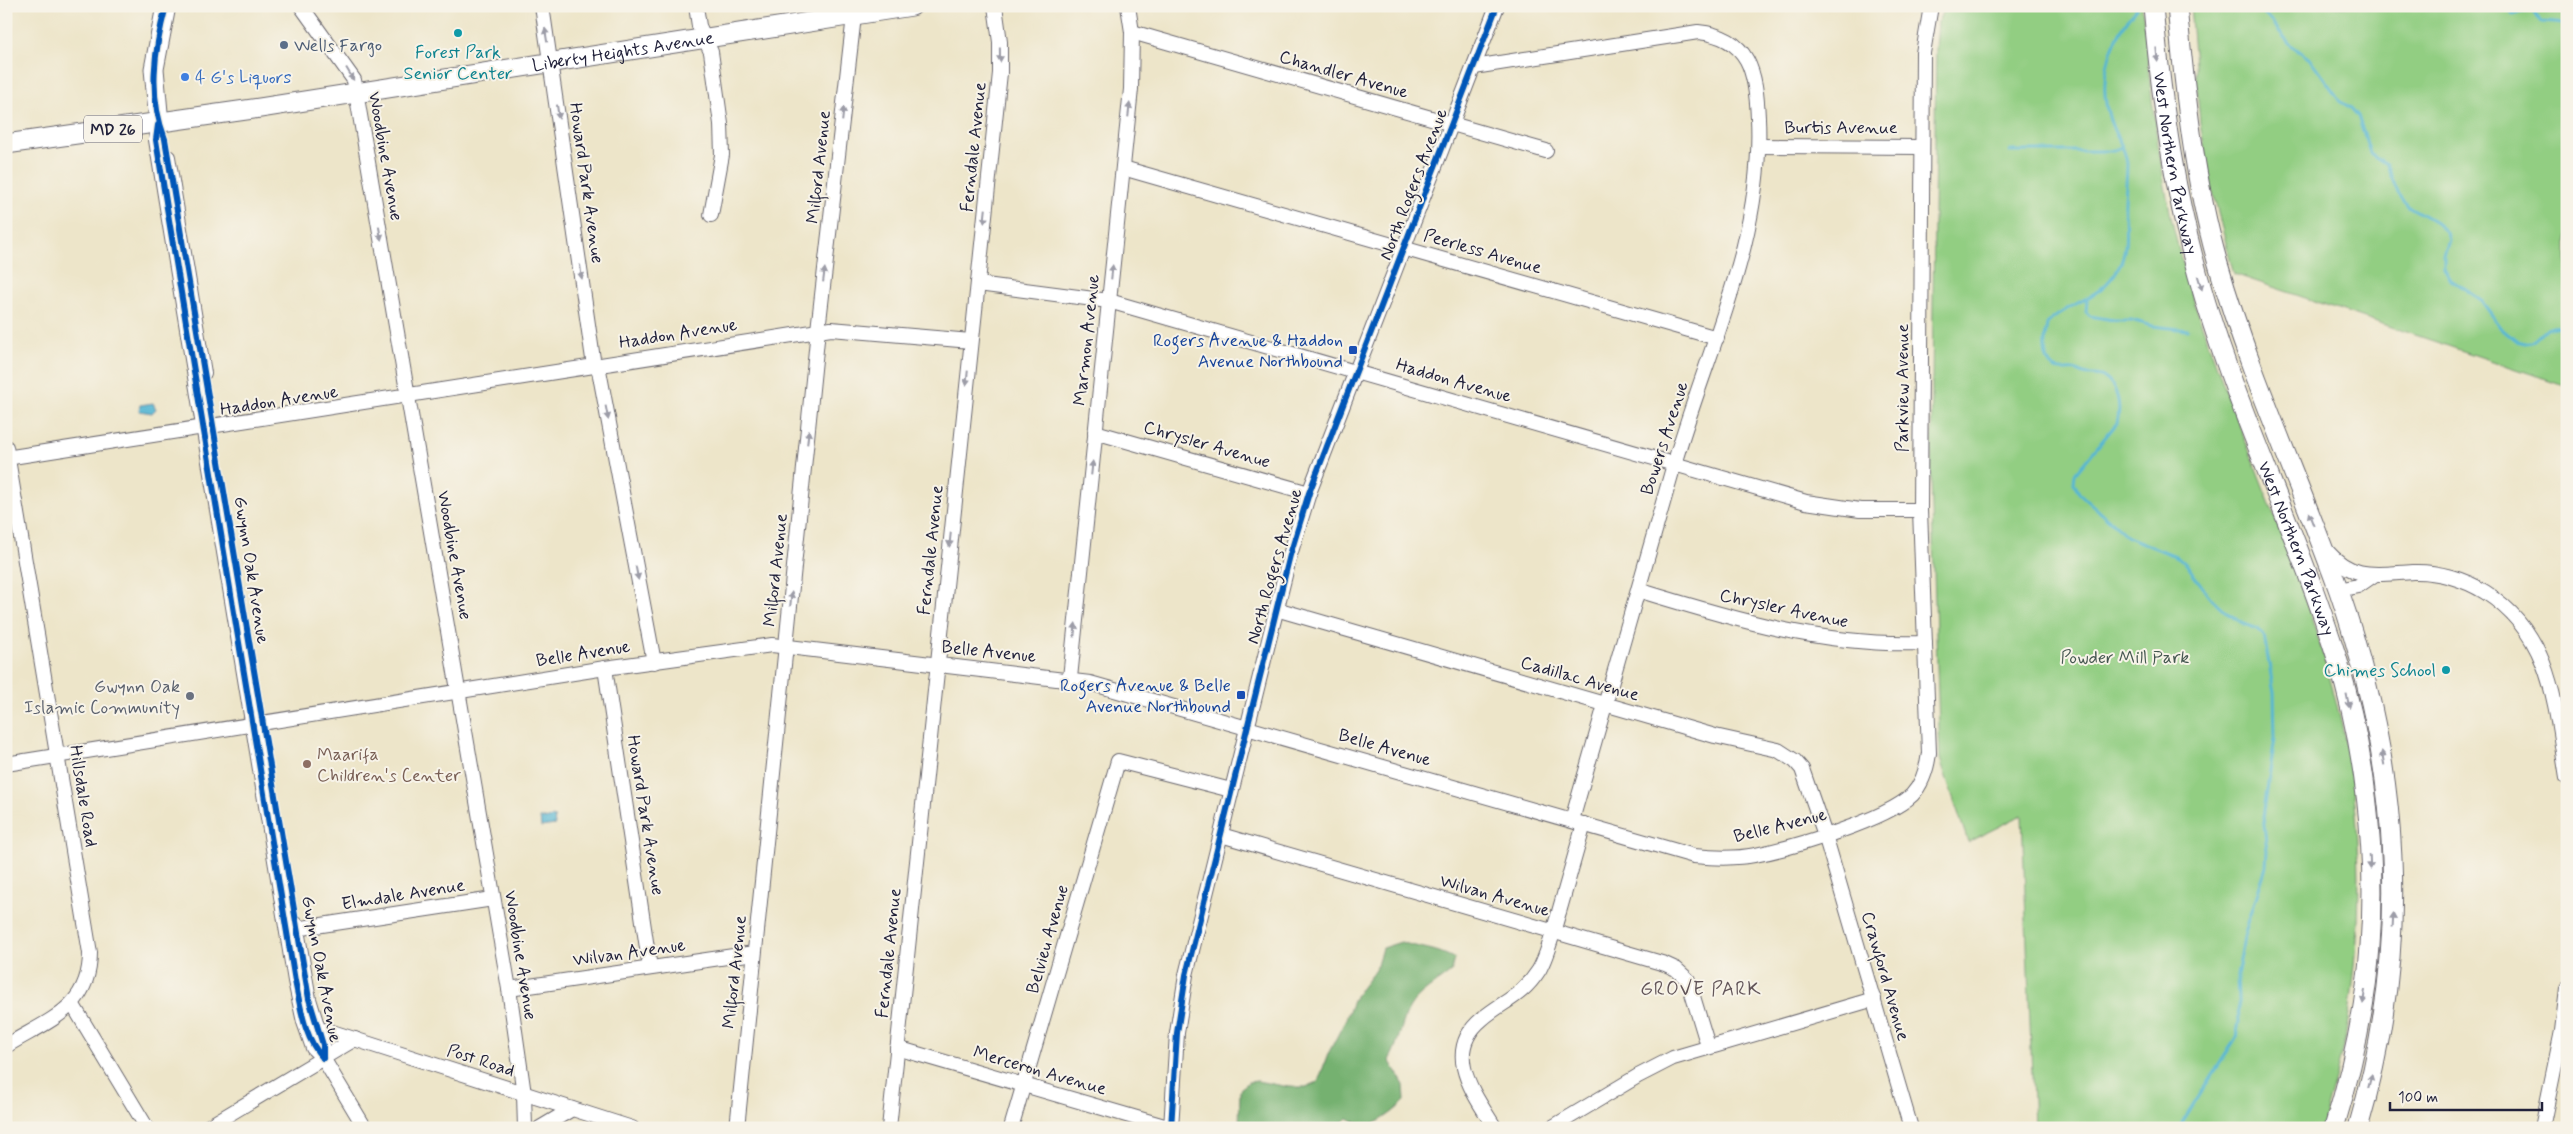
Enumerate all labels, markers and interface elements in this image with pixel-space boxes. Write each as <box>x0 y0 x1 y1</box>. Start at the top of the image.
street label: Liberty Heights Avenue <box>531 26 716 78</box>
one-way arrow <box>542 26 550 42</box>
marker: Forest Park Senior Center <box>452 27 464 39</box>
place label: Wells Fargo <box>294 34 382 58</box>
marker: Wells Fargo <box>278 39 290 51</box>
place label: Forest Park Senior Center <box>403 41 513 86</box>
street label: Chandler Avenue <box>1276 45 1411 105</box>
one-way arrow <box>996 47 1004 63</box>
one-way arrow <box>2154 47 2162 63</box>
place label: 4 G's Liquors <box>195 66 291 90</box>
one-way arrow <box>345 67 354 80</box>
marker: 4 G's Liquors <box>179 71 191 83</box>
street label: West Northern Parkway <box>2147 71 2203 257</box>
street label: Ferndale Avenue <box>955 81 993 213</box>
street label: Woodbine Avenue <box>362 90 408 223</box>
street label: Howard Park Avenue <box>563 101 609 265</box>
one-way arrow <box>1125 102 1133 118</box>
one-way arrow <box>554 104 562 120</box>
one-way arrow <box>839 105 847 121</box>
street label: North Rogers Avenue <box>1374 105 1456 264</box>
street label: Milford Avenue <box>801 109 839 225</box>
road number: MD 26 <box>84 116 142 142</box>
street label: Burtis Avenue <box>1784 116 1898 140</box>
one-way arrow <box>981 209 989 225</box>
street label: Peerless Avenue <box>1421 224 1545 280</box>
one-way arrow <box>377 225 385 241</box>
one-way arrow <box>1108 264 1116 280</box>
one-way arrow <box>577 265 585 281</box>
one-way arrow <box>820 267 828 283</box>
street label: Marmon Avenue <box>1068 273 1106 407</box>
one-way arrow <box>2196 276 2204 291</box>
street label: Haddon Avenue <box>617 313 739 355</box>
street label: Parkview Avenue <box>1891 324 1915 452</box>
place label: Rogers Avenue & Haddon Avenue Northbound <box>1153 329 1343 374</box>
marker: Rogers Avenue & Haddon Avenue Northbound <box>1347 344 1359 356</box>
street label: Haddon Avenue <box>1393 353 1514 409</box>
one-way arrow <box>963 370 971 386</box>
street label: Bowers Avenue <box>1635 378 1695 498</box>
street label: Haddon Avenue <box>218 380 340 422</box>
one-way arrow <box>604 405 612 421</box>
street label: Chrysler Avenue <box>1140 415 1273 475</box>
one-way arrow <box>804 429 812 445</box>
street label: West Northern Parkway <box>2252 458 2340 639</box>
one-way arrow <box>1088 460 1096 476</box>
street label: Ferndale Avenue <box>912 484 950 616</box>
street label: North Rogers Avenue <box>1241 486 1311 647</box>
street label: Woodbine Avenue <box>431 489 477 622</box>
street label: Gwynn Oak Avenue <box>227 495 275 646</box>
one-way arrow <box>2307 511 2315 526</box>
street label: Milford Avenue <box>758 512 796 628</box>
one-way arrow <box>946 532 954 548</box>
one-way arrow <box>634 565 642 581</box>
street label: Chrysler Avenue <box>1717 584 1850 634</box>
one-way arrow <box>788 590 796 606</box>
one-way arrow <box>1071 622 1079 638</box>
street label: Belle Avenue <box>534 635 632 673</box>
street label: Belle Avenue <box>940 635 1037 669</box>
park label: Powder Mill Park <box>2061 646 2189 670</box>
street label: Cadillac Avenue <box>1518 651 1642 707</box>
place label: Chimes School <box>2323 659 2436 683</box>
marker: Chimes School <box>2440 664 2452 676</box>
place label: Rogers Avenue & Belle Avenue Northbound <box>1060 674 1231 719</box>
place label: Gwynn Oak Islamic Community <box>24 675 180 720</box>
marker: Rogers Avenue & Belle Avenue Northbound <box>1235 689 1247 701</box>
marker: Gwynn Oak Islamic Community <box>184 690 196 702</box>
one-way arrow <box>2344 694 2352 709</box>
street label: Belle Avenue <box>1336 723 1434 773</box>
street label: Howard Park Avenue <box>620 733 670 897</box>
street label: Hillsdale Road <box>63 743 103 849</box>
place label: Maarifa Children's Center <box>317 743 461 788</box>
one-way arrow <box>2378 750 2386 766</box>
marker: Maarifa Children's Center <box>301 758 313 770</box>
street label: Belle Avenue <box>1731 803 1829 849</box>
one-way arrow <box>2366 854 2374 870</box>
street label: Wilvan Avenue <box>1437 869 1553 923</box>
street label: Elmdale Avenue <box>340 873 467 917</box>
street label: Belvieu Avenue <box>1021 882 1075 996</box>
street label: Ferndale Avenue <box>870 887 908 1019</box>
street label: Woodbine Avenue <box>498 889 542 1022</box>
street label: Gwynn Oak Avenue <box>295 894 347 1045</box>
street label: Crawford Avenue <box>1853 909 1915 1044</box>
one-way arrow <box>2389 912 2397 928</box>
street label: Milford Avenue <box>717 914 755 1030</box>
street label: Wilvan Avenue <box>571 933 687 973</box>
district label: GROVE PARK <box>1640 977 1762 1002</box>
one-way arrow <box>2359 989 2367 1005</box>
street label: Post Road <box>444 1039 518 1083</box>
street label: Merceron Avenue <box>970 1040 1109 1101</box>
one-way arrow <box>2366 1073 2374 1088</box>
scale bar <box>2390 1079 2543 1111</box>
text: 100 m <box>2398 1088 2438 1108</box>

